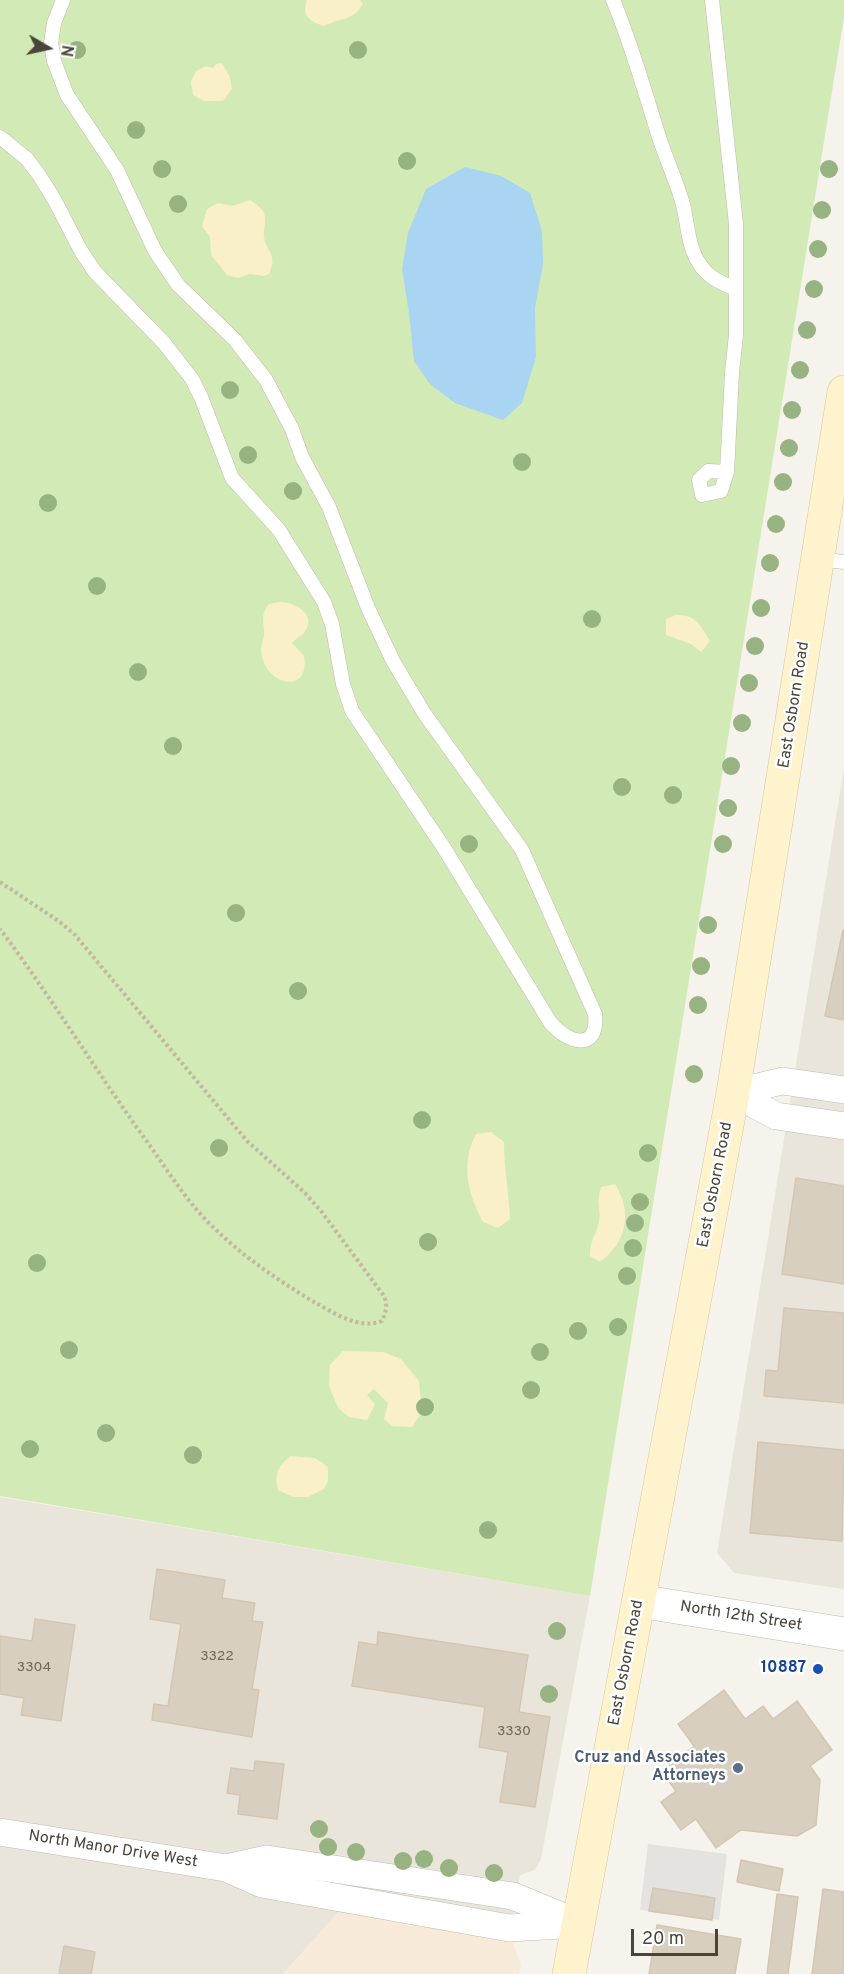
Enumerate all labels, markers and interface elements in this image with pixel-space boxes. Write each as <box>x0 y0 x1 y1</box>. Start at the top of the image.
north arrow <box>18 18 78 78</box>
text: N <box>55 44 77 58</box>
street label: East Osborn Road <box>776 640 814 770</box>
street label: East Osborn Road <box>694 1120 738 1250</box>
street label: East Osborn Road <box>605 1598 649 1728</box>
street label: North 12th Street <box>679 1598 803 1636</box>
house number: 3322 <box>200 1649 234 1665</box>
place label: 10887 <box>761 1659 806 1679</box>
house number: 3304 <box>17 1660 51 1676</box>
marker: 10887 <box>811 1662 825 1676</box>
house number: 3330 <box>497 1724 531 1740</box>
place label: Cruz and Associates Attorneys <box>574 1749 726 1787</box>
marker: Cruz and Associates Attorneys <box>731 1761 745 1775</box>
street label: North Manor Drive West <box>27 1827 199 1873</box>
scale bar <box>634 1917 721 1955</box>
text: 20 m <box>642 1928 684 1951</box>

